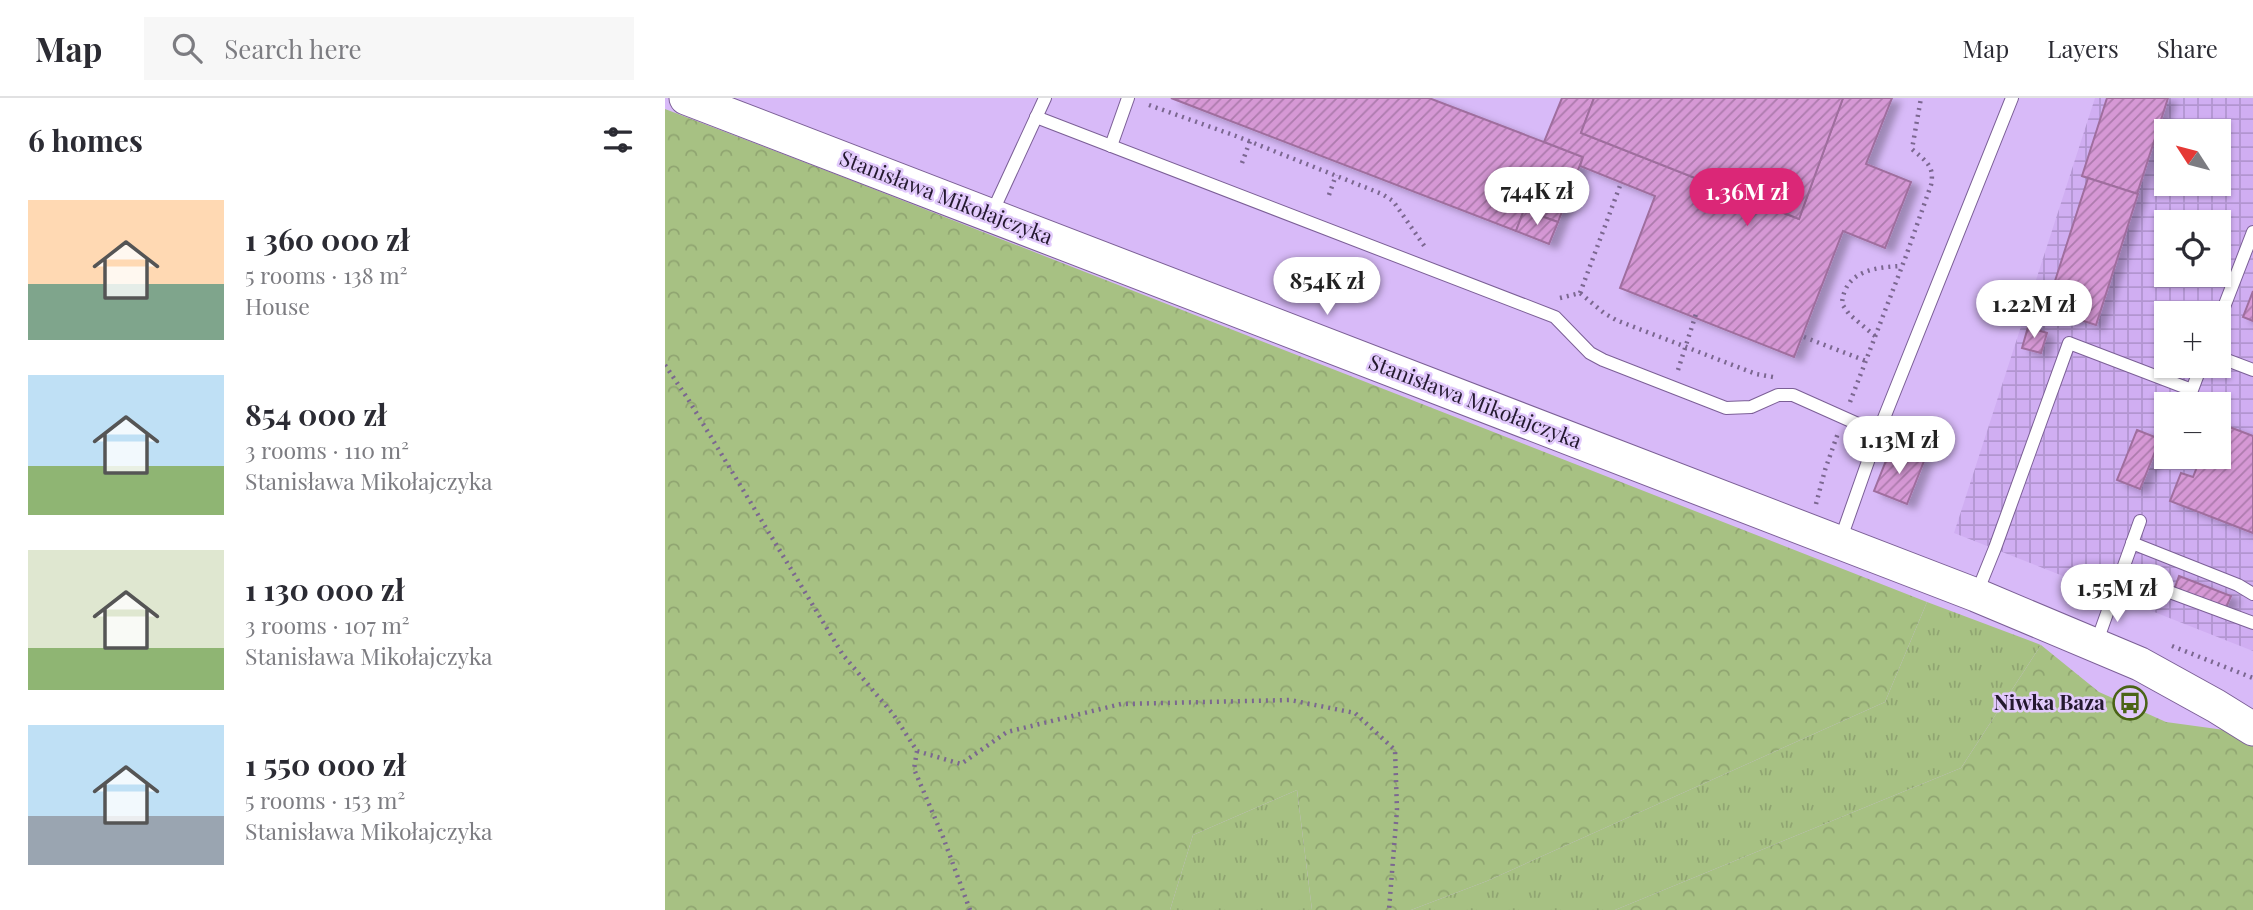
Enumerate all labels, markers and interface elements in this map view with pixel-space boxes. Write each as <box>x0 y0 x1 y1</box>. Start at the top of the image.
search box <box>144 17 634 80</box>
text: Map <box>35 26 102 70</box>
icon: search <box>168 29 206 67</box>
text: Search here <box>224 31 362 66</box>
text: Map <box>1963 32 2009 64</box>
text: Layers <box>2047 32 2119 64</box>
text: Share <box>2157 32 2218 64</box>
north arrow <box>2154 119 2231 196</box>
map controls <box>2154 119 2231 469</box>
text: 6 homes <box>28 120 143 160</box>
icon: filters <box>599 121 637 159</box>
street label: Stanisława Mikołajczyka <box>836 143 1058 250</box>
pin: 744K zł <box>1472 167 1602 227</box>
pin: 1.36M zł <box>1675 169 1819 228</box>
text: 744K zł <box>1500 174 1574 205</box>
text: 1.36M zł <box>1705 175 1789 206</box>
button: locate <box>2154 210 2231 287</box>
text: 1 360 000 zł <box>245 219 410 259</box>
icon: home <box>84 228 168 312</box>
pin: 854K zł <box>1262 258 1392 317</box>
text: 5 rooms · 138 m² <box>245 259 408 290</box>
text: 854K zł <box>1289 264 1365 295</box>
pin: 1.22M zł <box>1962 280 2106 340</box>
text: 1.22M zł <box>1992 287 2076 318</box>
text: House <box>245 290 310 321</box>
button: + <box>2154 301 2231 378</box>
street label: Stanisława Mikołajczyka <box>1365 347 1587 454</box>
button: − <box>2154 392 2231 469</box>
text: 854 000 zł <box>245 394 387 434</box>
icon: home <box>84 403 168 487</box>
pin: 1.13M zł <box>1827 416 1971 476</box>
text: 1.13M zł <box>1859 423 1939 454</box>
text: 3 rooms · 110 m² <box>245 434 409 465</box>
text: Stanisława Mikołajczyka <box>245 465 493 496</box>
pin: 1.55M zł <box>2045 564 2189 624</box>
text: 1 130 000 zł <box>245 569 404 609</box>
text: 1.55M zł <box>2077 571 2157 602</box>
icon: home <box>84 578 168 662</box>
text: 3 rooms · 107 m² <box>245 609 410 640</box>
text: Stanisława Mikołajczyka <box>245 640 493 671</box>
bus stop icon: Niwka Baza <box>2111 684 2149 722</box>
place label: Niwka Baza <box>1994 687 2105 715</box>
text: 1 550 000 zł <box>245 744 406 784</box>
icon: home <box>84 753 168 837</box>
text: 5 rooms · 153 m² <box>245 784 405 815</box>
text: Stanisława Mikołajczyka <box>245 815 493 846</box>

